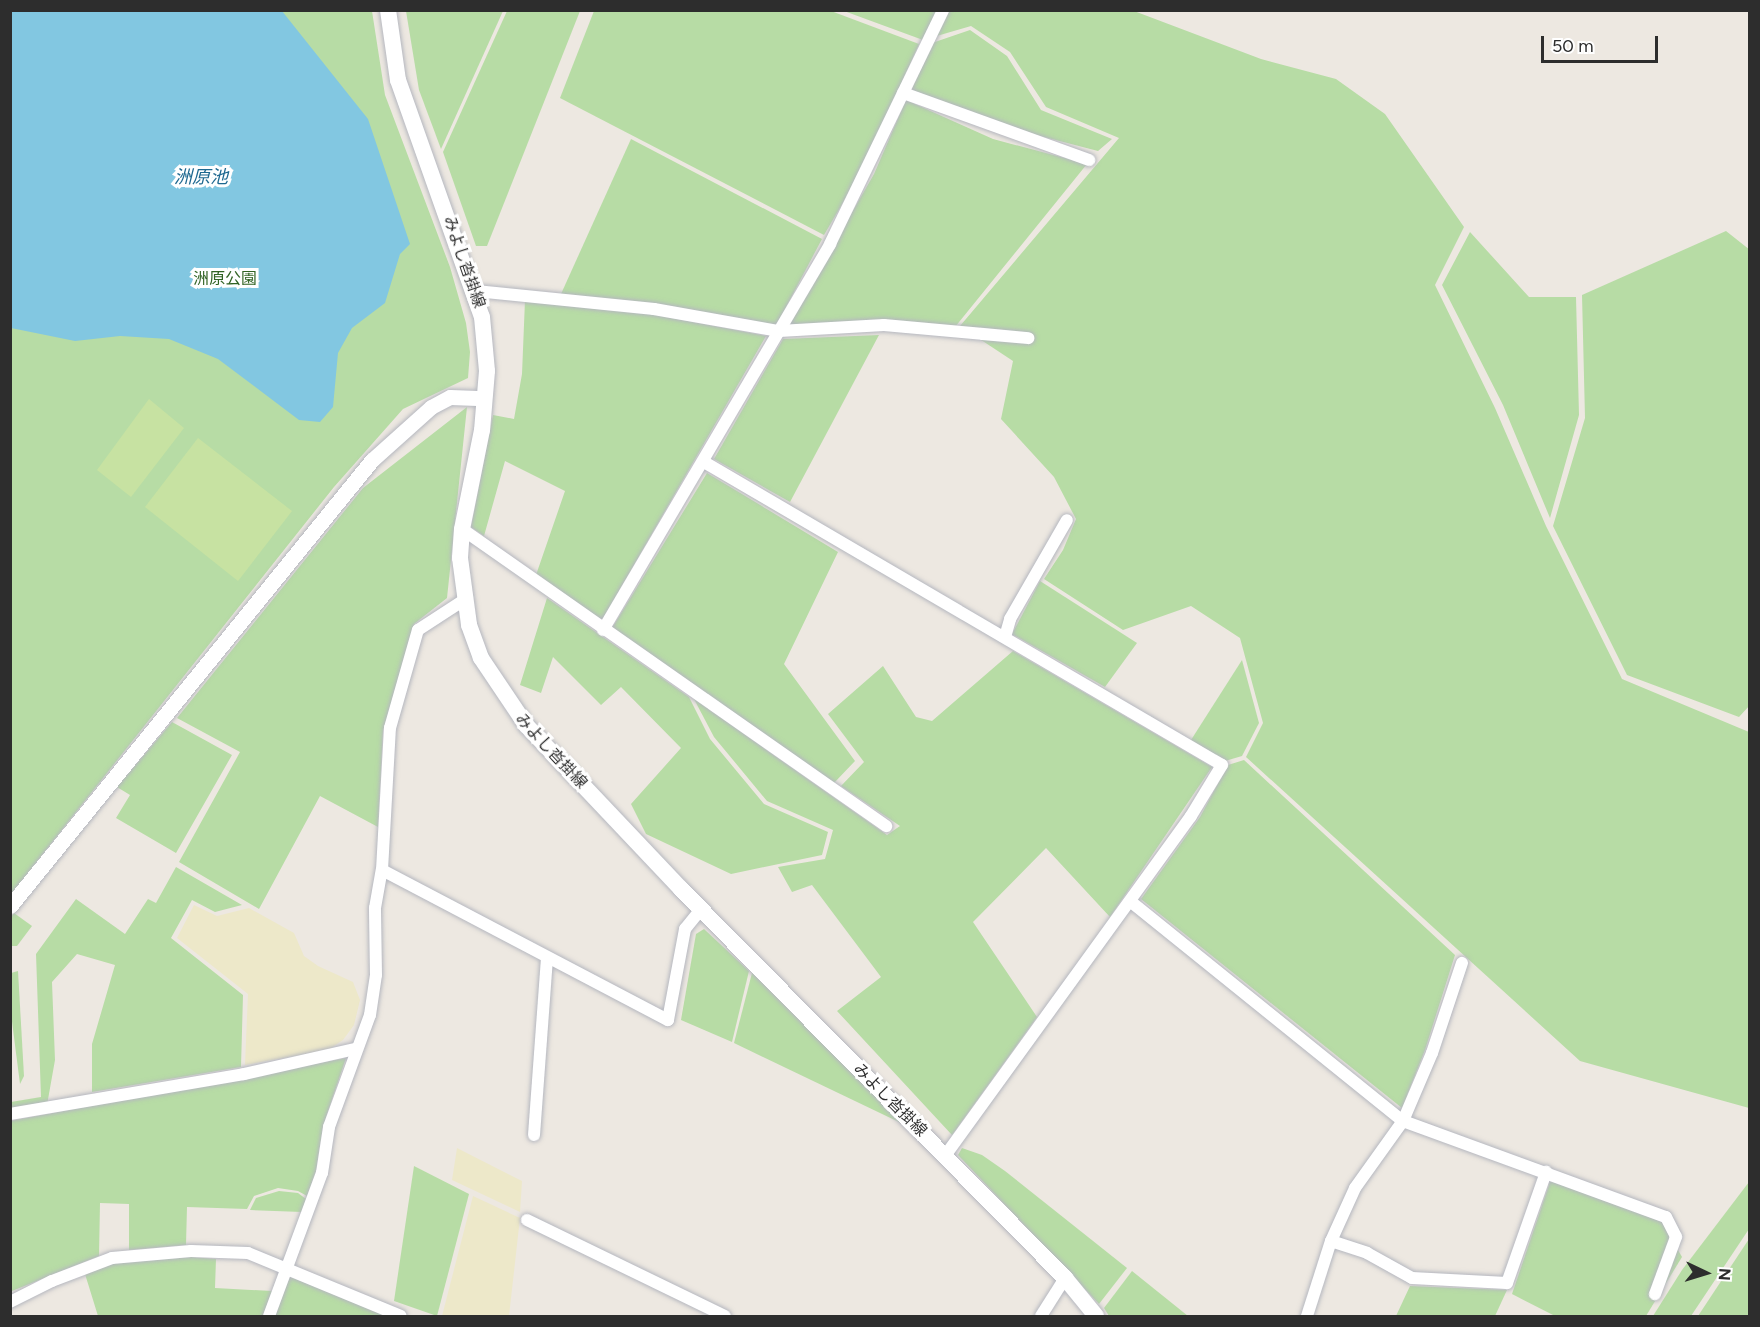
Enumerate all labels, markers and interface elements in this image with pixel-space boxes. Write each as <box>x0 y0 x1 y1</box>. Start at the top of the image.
scale bar <box>1544 24 1661 62</box>
text: 50 m <box>1552 35 1594 57</box>
water label: 洲原池 <box>174 166 228 188</box>
street label: みよし沓掛線 <box>439 213 489 311</box>
park label: 洲原公園 <box>193 269 257 289</box>
street label: みよし沓掛線 <box>511 709 591 793</box>
street label: みよし沓掛線 <box>849 1059 931 1141</box>
north arrow <box>1676 1243 1736 1303</box>
text: N <box>1715 1267 1734 1281</box>

